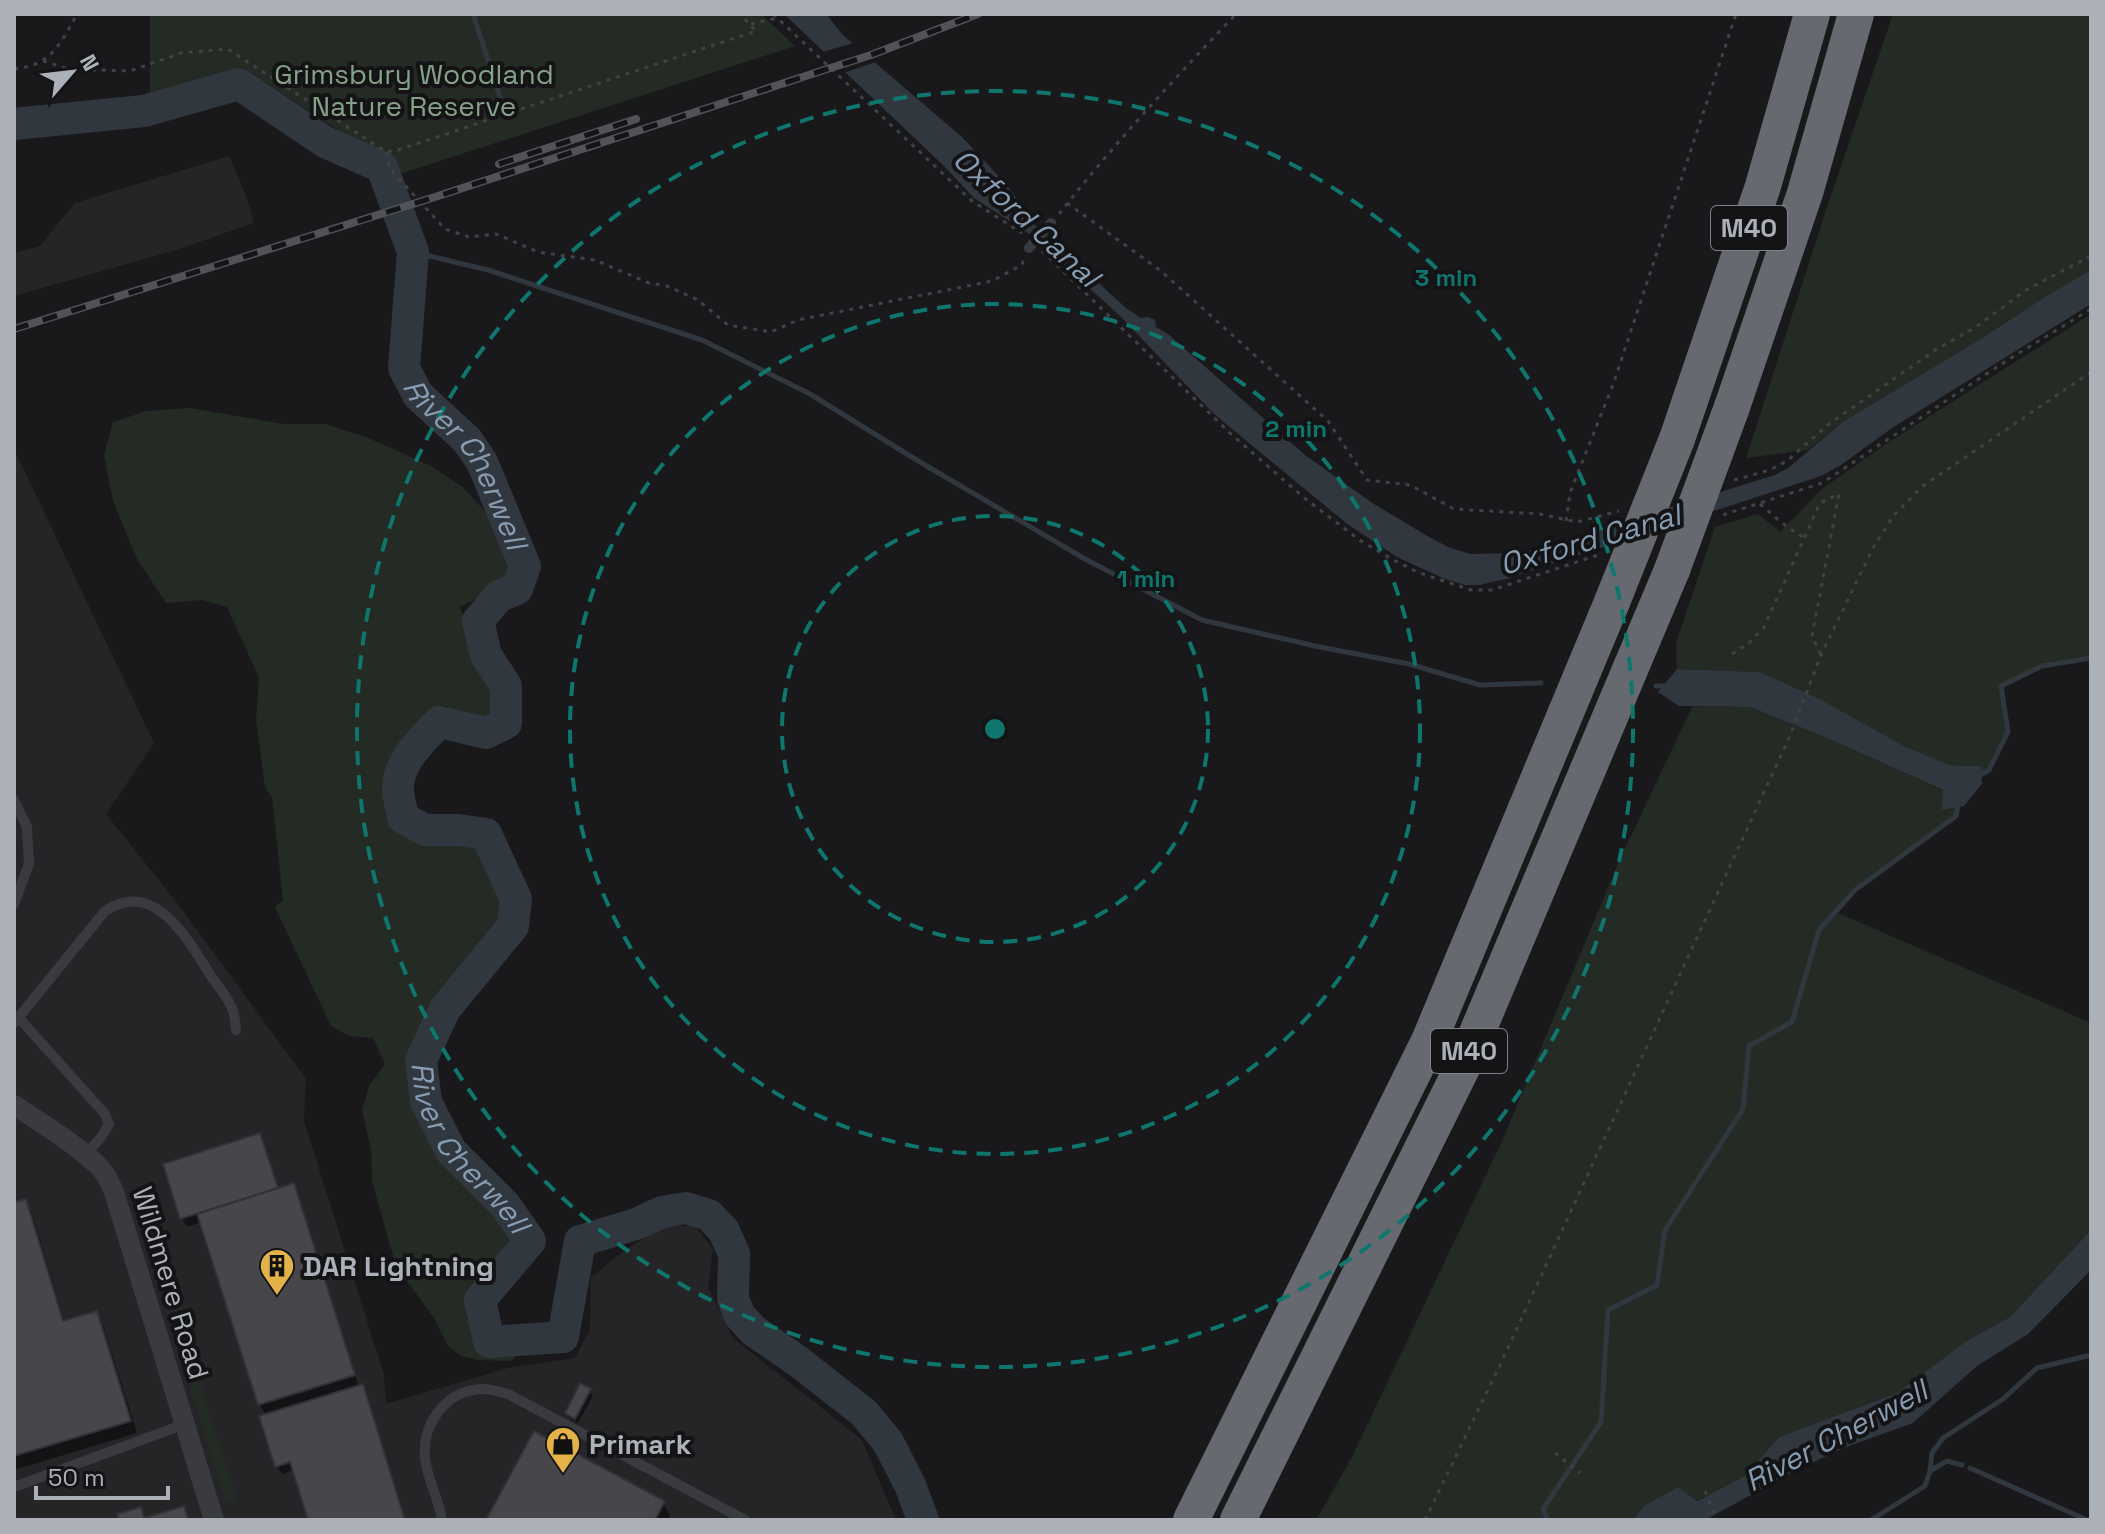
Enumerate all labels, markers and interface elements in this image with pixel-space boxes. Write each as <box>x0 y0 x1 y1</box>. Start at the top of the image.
north arrow <box>32 32 112 112</box>
text: N <box>74 50 105 76</box>
park label: Grimsbury Woodland Nature Reserve <box>274 56 554 124</box>
water label: Oxford Canal <box>945 140 1110 298</box>
road number: M40 <box>1711 206 1787 250</box>
text: 3 min <box>1415 262 1477 293</box>
water label: River Cherwell <box>394 372 537 559</box>
text: 2 min <box>1265 413 1327 444</box>
water label: Oxford Canal <box>1495 494 1688 584</box>
text: 1 min <box>1117 563 1175 594</box>
centre of rings <box>981 715 1009 743</box>
road number: M40 <box>1431 1029 1507 1073</box>
water label: River Cherwell <box>402 1060 541 1244</box>
street label: Wildmere Road <box>125 1182 217 1384</box>
building icon: DAR Lightning <box>258 1247 296 1297</box>
place label: DAR Lightning <box>303 1248 494 1284</box>
water label: River Cherwell <box>1738 1369 1937 1500</box>
shop icon: Primark <box>544 1425 582 1475</box>
place label: Primark <box>589 1426 692 1462</box>
scale bar <box>36 1450 168 1500</box>
text: 50 m <box>48 1462 105 1493</box>

